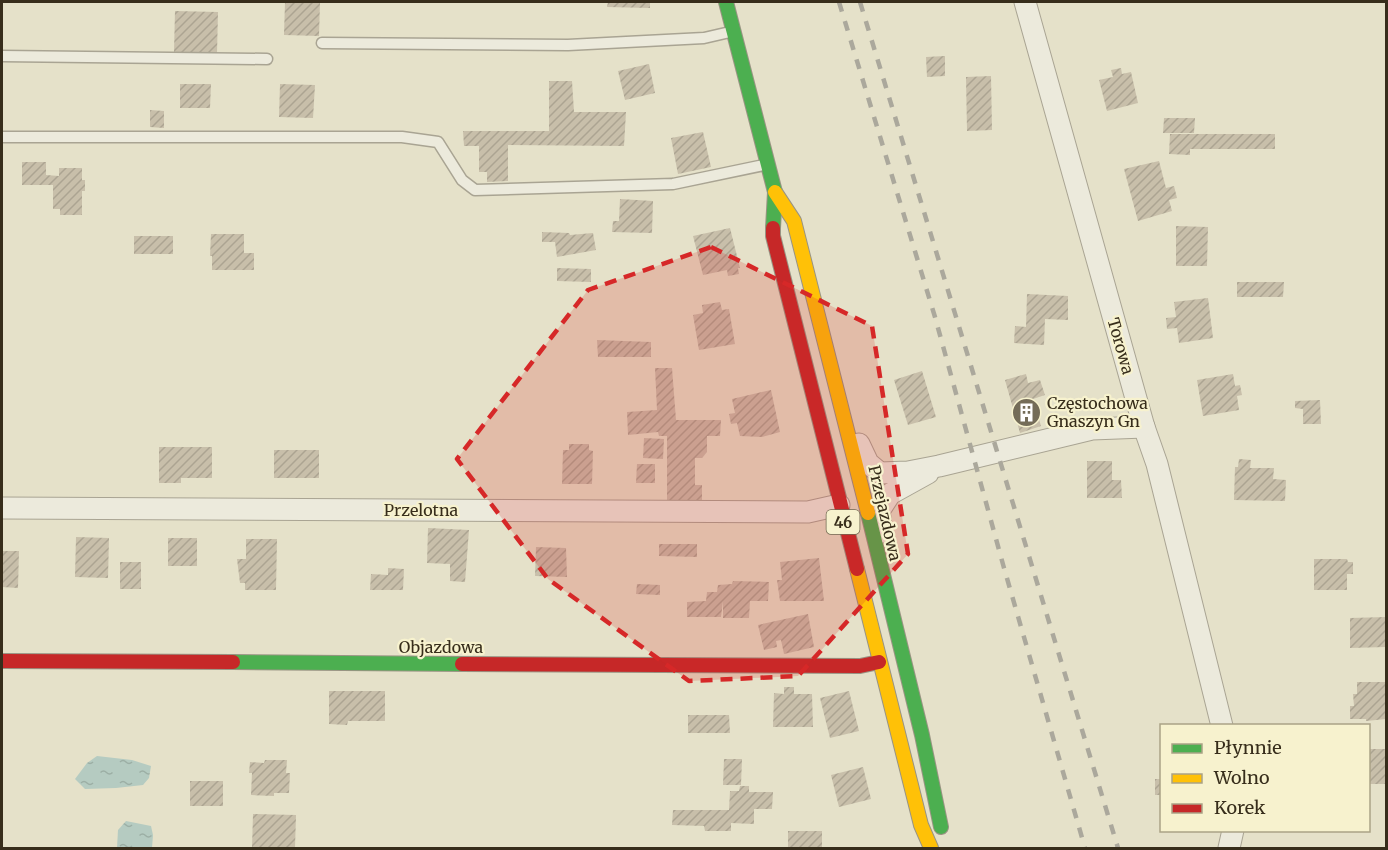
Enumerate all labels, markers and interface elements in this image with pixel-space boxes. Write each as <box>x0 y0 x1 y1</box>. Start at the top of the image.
street label: Torowa <box>1103 315 1139 377</box>
place label: Częstochowa Gnaszyn Gn <box>1047 393 1148 431</box>
building icon: Częstochowa Gnaszyn Gn <box>1010 396 1042 428</box>
street label: Przejazdowa <box>864 463 906 563</box>
street label: Przelotna <box>384 500 459 520</box>
road number: 46 <box>826 510 860 534</box>
street label: Objazdowa <box>399 637 484 657</box>
legend <box>1160 724 1370 832</box>
text: Płynnie <box>1214 736 1282 759</box>
text: Wolno <box>1213 766 1270 789</box>
text: Korek <box>1214 796 1266 819</box>

